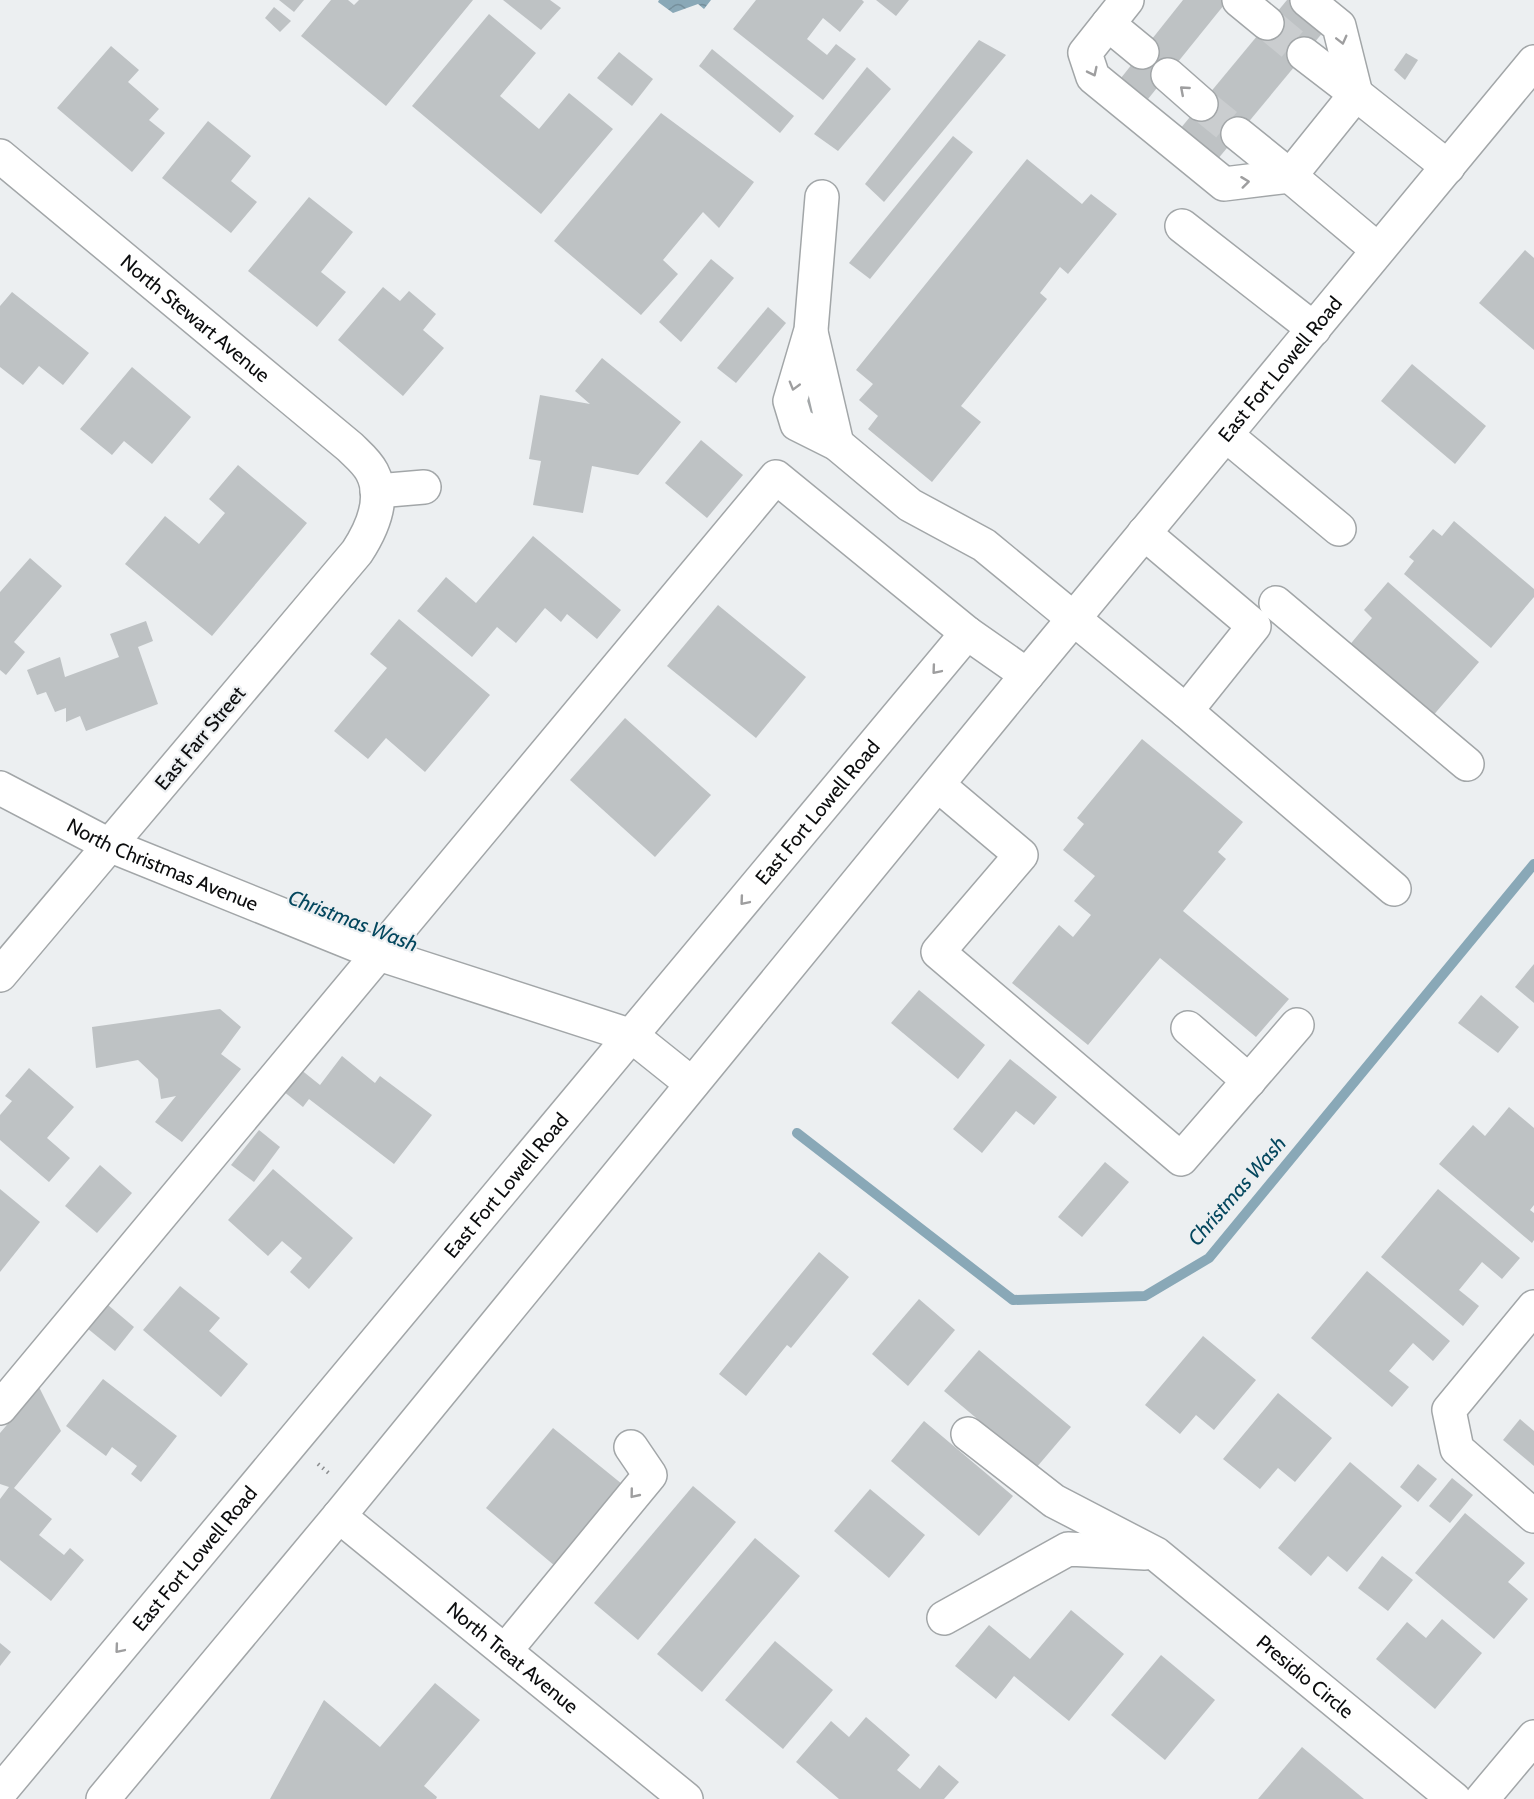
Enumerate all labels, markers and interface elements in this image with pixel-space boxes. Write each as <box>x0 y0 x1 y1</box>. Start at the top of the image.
one-way arrow <box>1335 35 1348 45</box>
one-way arrow <box>1085 65 1097 76</box>
one-way arrow <box>1180 86 1191 97</box>
one-way arrow <box>1240 176 1249 189</box>
street label: North Stewart Avenue <box>116 250 275 387</box>
street label: East Fort Lowell Road <box>1213 292 1347 447</box>
one-way arrow <box>789 380 801 391</box>
one-way arrow <box>933 664 944 675</box>
street label: East Farr Street <box>150 681 250 795</box>
street label: East Fort Lowell Road <box>750 735 885 889</box>
street label: North Christmas Avenue <box>63 813 262 916</box>
water label: Christmas Wash <box>285 884 421 957</box>
one-way arrow <box>741 894 752 905</box>
street label: East Fort Lowell Road <box>439 1108 573 1263</box>
water label: Christmas Wash <box>1182 1131 1291 1250</box>
street label: East Fort Lowell Road <box>128 1481 262 1636</box>
one-way arrow <box>630 1487 641 1498</box>
street label: North Treat Avenue <box>442 1597 583 1718</box>
street label: Presidio Circle <box>1252 1630 1358 1723</box>
one-way arrow <box>116 1642 127 1653</box>

